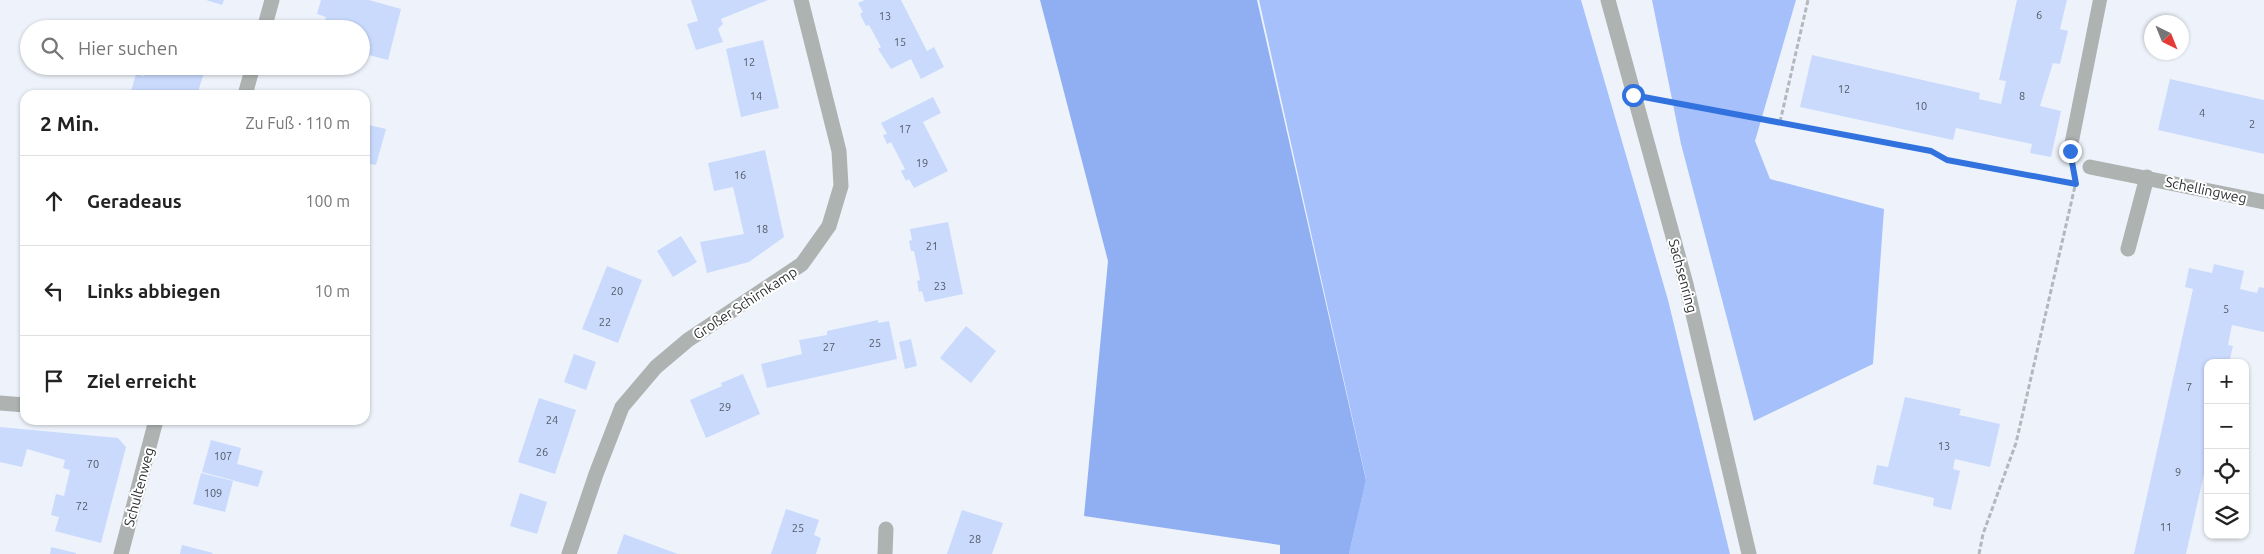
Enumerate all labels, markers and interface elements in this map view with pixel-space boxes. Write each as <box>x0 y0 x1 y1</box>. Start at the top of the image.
house number: 6 <box>2036 9 2042 21</box>
house number: 13 <box>879 10 891 22</box>
north arrow <box>2144 15 2189 60</box>
search box <box>20 20 370 75</box>
icon: search <box>38 34 66 62</box>
house number: 15 <box>894 36 906 48</box>
text: Hier suchen <box>78 37 178 59</box>
house number: 12 <box>743 56 755 68</box>
house number: 12 <box>1838 83 1850 95</box>
route start <box>1622 84 1645 107</box>
house number: 14 <box>750 90 762 102</box>
house number: 8 <box>2019 90 2025 102</box>
house number: 10 <box>1915 100 1927 112</box>
house number: 4 <box>2199 107 2205 119</box>
text: 2 Min. <box>40 111 99 135</box>
text: Zu Fuß · 110 m <box>245 114 350 132</box>
house number: 2 <box>2249 118 2255 130</box>
house number: 17 <box>899 123 911 135</box>
route end <box>2059 140 2082 163</box>
house number: 19 <box>916 157 928 169</box>
house number: 16 <box>734 169 746 181</box>
street label: Schellingweg <box>2164 174 2248 206</box>
icon: ahead <box>40 187 68 215</box>
text: Geradeaus <box>87 190 182 212</box>
text: 100 m <box>305 192 350 210</box>
house number: 18 <box>756 223 768 235</box>
street label: Sachsenring <box>1665 237 1701 315</box>
house number: 21 <box>926 240 938 252</box>
street label: Großer Schirnkamp <box>690 263 800 343</box>
icon: left <box>40 277 68 305</box>
text: Links abbiegen <box>87 280 221 302</box>
house number: 23 <box>934 280 946 292</box>
text: 10 m <box>314 282 350 300</box>
house number: 20 <box>611 285 623 297</box>
house number: 5 <box>2223 303 2229 315</box>
house number: 22 <box>599 316 611 328</box>
house number: 25 <box>869 337 881 349</box>
house number: 27 <box>823 341 835 353</box>
map controls <box>2204 359 2249 539</box>
button: + <box>2204 359 2249 404</box>
icon: arrive <box>40 367 68 395</box>
text: Ziel erreicht <box>87 370 196 392</box>
house number: 7 <box>2186 381 2192 393</box>
house number: 29 <box>719 401 731 413</box>
button: − <box>2204 404 2249 449</box>
house number: 24 <box>546 414 558 426</box>
house number: 13 <box>1938 440 1950 452</box>
street label: Schultenweg <box>121 446 157 528</box>
house number: 26 <box>536 446 548 458</box>
button: locate <box>2204 449 2249 494</box>
house number: 107 <box>214 450 232 462</box>
house number: 70 <box>87 458 99 470</box>
house number: 9 <box>2175 466 2181 478</box>
house number: 109 <box>204 487 222 499</box>
button: layers <box>2204 494 2249 539</box>
house number: 72 <box>76 500 88 512</box>
house number: 11 <box>2160 521 2172 533</box>
house number: 25 <box>792 522 804 534</box>
house number: 28 <box>969 533 981 545</box>

